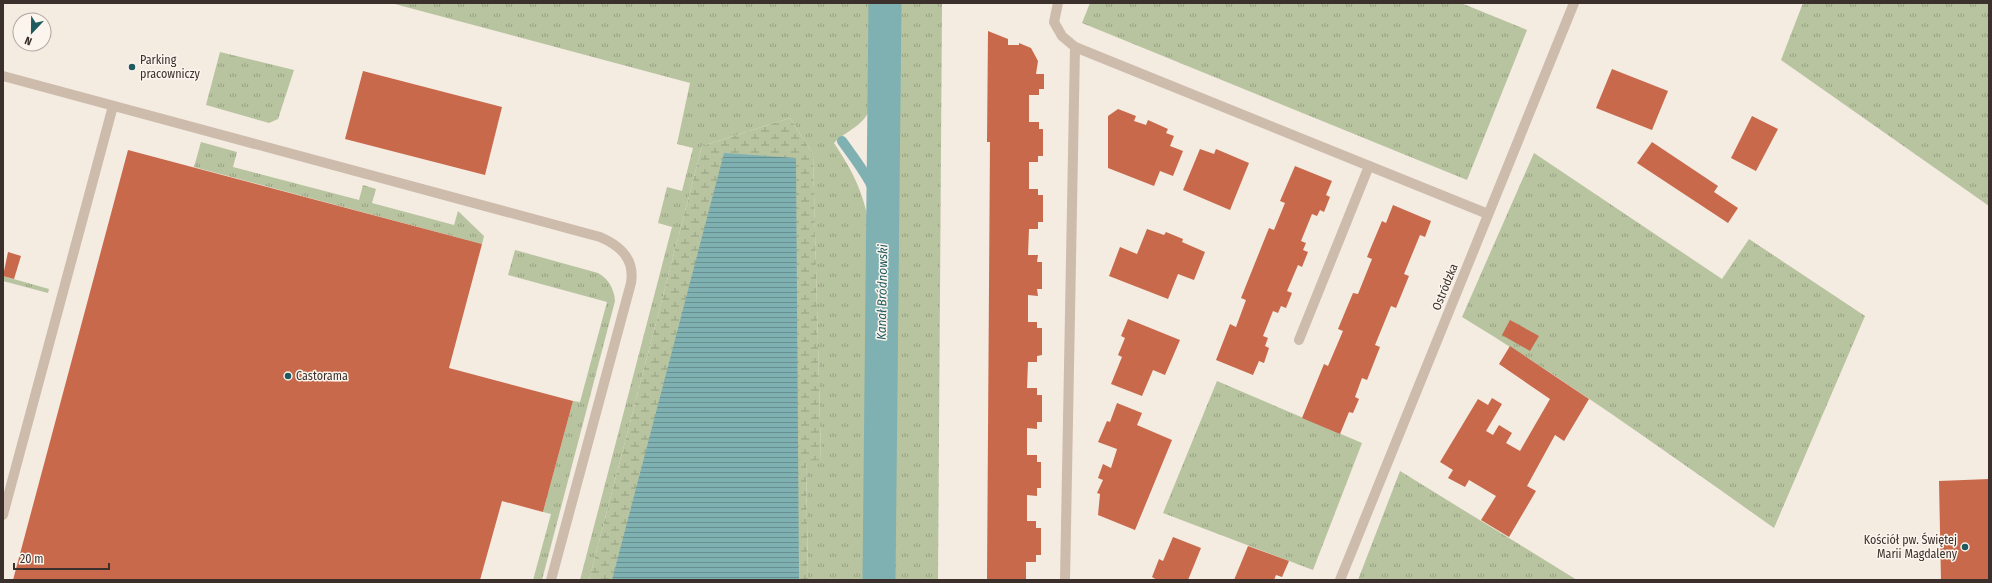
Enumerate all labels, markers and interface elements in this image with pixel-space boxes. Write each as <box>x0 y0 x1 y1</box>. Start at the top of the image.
north arrow <box>12 12 52 52</box>
text: N <box>23 34 34 48</box>
place label: Parking pracowniczy <box>140 53 200 81</box>
marker: Parking pracowniczy <box>127 62 137 72</box>
water label: Kanał Bródnowski <box>874 243 890 340</box>
street label: Ostródzka <box>1429 261 1461 312</box>
place label: Castorama <box>296 369 348 383</box>
marker: Castorama <box>283 371 293 381</box>
place label: Kościół pw. Świętej Marii Magdaleny <box>1864 532 1958 561</box>
marker: Kościół pw. Świętej Marii Magdaleny <box>1960 542 1970 552</box>
scale bar <box>14 545 109 571</box>
text: 20 m <box>20 552 44 566</box>

